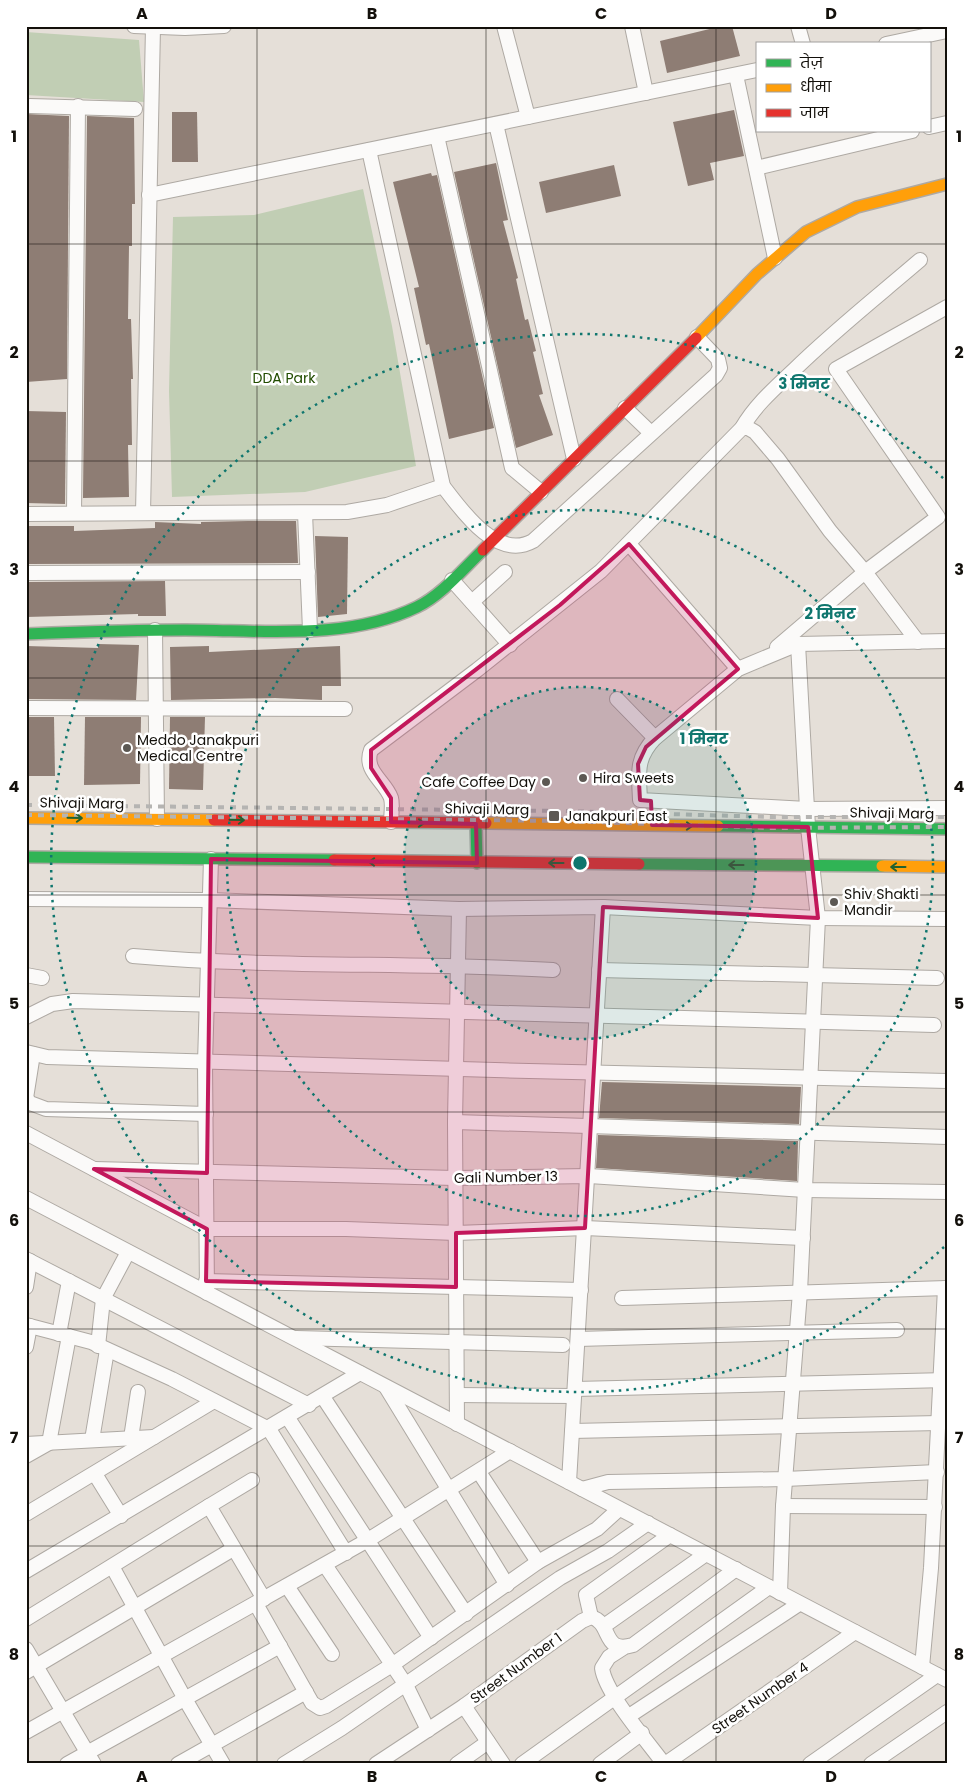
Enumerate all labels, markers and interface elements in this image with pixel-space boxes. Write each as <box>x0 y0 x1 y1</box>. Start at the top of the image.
text: A <box>136 2 148 25</box>
text: B <box>367 2 377 25</box>
text: C <box>595 2 607 25</box>
text: D <box>825 2 837 25</box>
legend <box>756 42 930 132</box>
text: तेज़ <box>799 52 823 73</box>
text: धीमा <box>800 76 832 97</box>
text: जाम <box>799 102 830 123</box>
text: 1 <box>11 125 17 148</box>
text: 1 <box>956 125 962 148</box>
text: 2 <box>9 341 19 364</box>
text: 2 <box>954 341 964 364</box>
park label: DDA Park <box>253 368 316 388</box>
text: 3 मिनट <box>778 373 830 394</box>
text: 3 <box>9 558 19 581</box>
text: 3 <box>954 558 964 581</box>
text: 2 मिनट <box>804 603 856 624</box>
text: 1 मिनट <box>680 728 728 749</box>
place label: Meddo Janakpuri Medical Centre <box>137 730 259 766</box>
marker: Meddo Janakpuri Medical Centre <box>121 742 133 754</box>
place label: Hira Sweets <box>593 768 674 788</box>
place label: Cafe Coffee Day <box>421 772 536 792</box>
marker: Hira Sweets <box>577 772 589 784</box>
text: 4 <box>9 775 20 798</box>
text: 4 <box>954 775 965 798</box>
marker: Cafe Coffee Day <box>540 776 552 788</box>
street label: Shivaji Marg <box>39 792 125 814</box>
street label: Shivaji Marg <box>444 798 530 820</box>
street label: Shivaji Marg <box>849 802 935 824</box>
place label: Janakpuri East <box>565 806 667 826</box>
marker: Janakpuri East <box>547 809 561 823</box>
one-way arrow <box>66 813 83 823</box>
one-way arrow <box>229 815 245 825</box>
one-way arrow <box>409 818 425 827</box>
one-way arrow <box>677 821 693 830</box>
centre of rings <box>571 854 589 872</box>
one-way arrow <box>368 857 384 867</box>
one-way arrow <box>548 859 564 868</box>
one-way arrow <box>728 860 744 870</box>
one-way arrow <box>890 862 906 871</box>
place label: Shiv Shakti Mandir <box>844 884 919 920</box>
marker: Shiv Shakti Mandir <box>828 896 840 908</box>
text: 5 <box>9 992 19 1015</box>
text: 5 <box>954 992 964 1015</box>
street label: Gali Number 13 <box>454 1166 558 1188</box>
text: 6 <box>9 1209 19 1232</box>
text: 6 <box>954 1209 964 1232</box>
text: 7 <box>10 1426 19 1449</box>
text: 7 <box>955 1426 964 1449</box>
street label: Street Number 1 <box>466 1628 566 1708</box>
text: 8 <box>9 1643 19 1666</box>
text: 8 <box>954 1643 964 1666</box>
street label: Street Number 4 <box>708 1657 813 1739</box>
text: A <box>136 1765 148 1788</box>
text: B <box>367 1765 377 1788</box>
text: C <box>595 1765 607 1788</box>
text: D <box>825 1765 837 1788</box>

